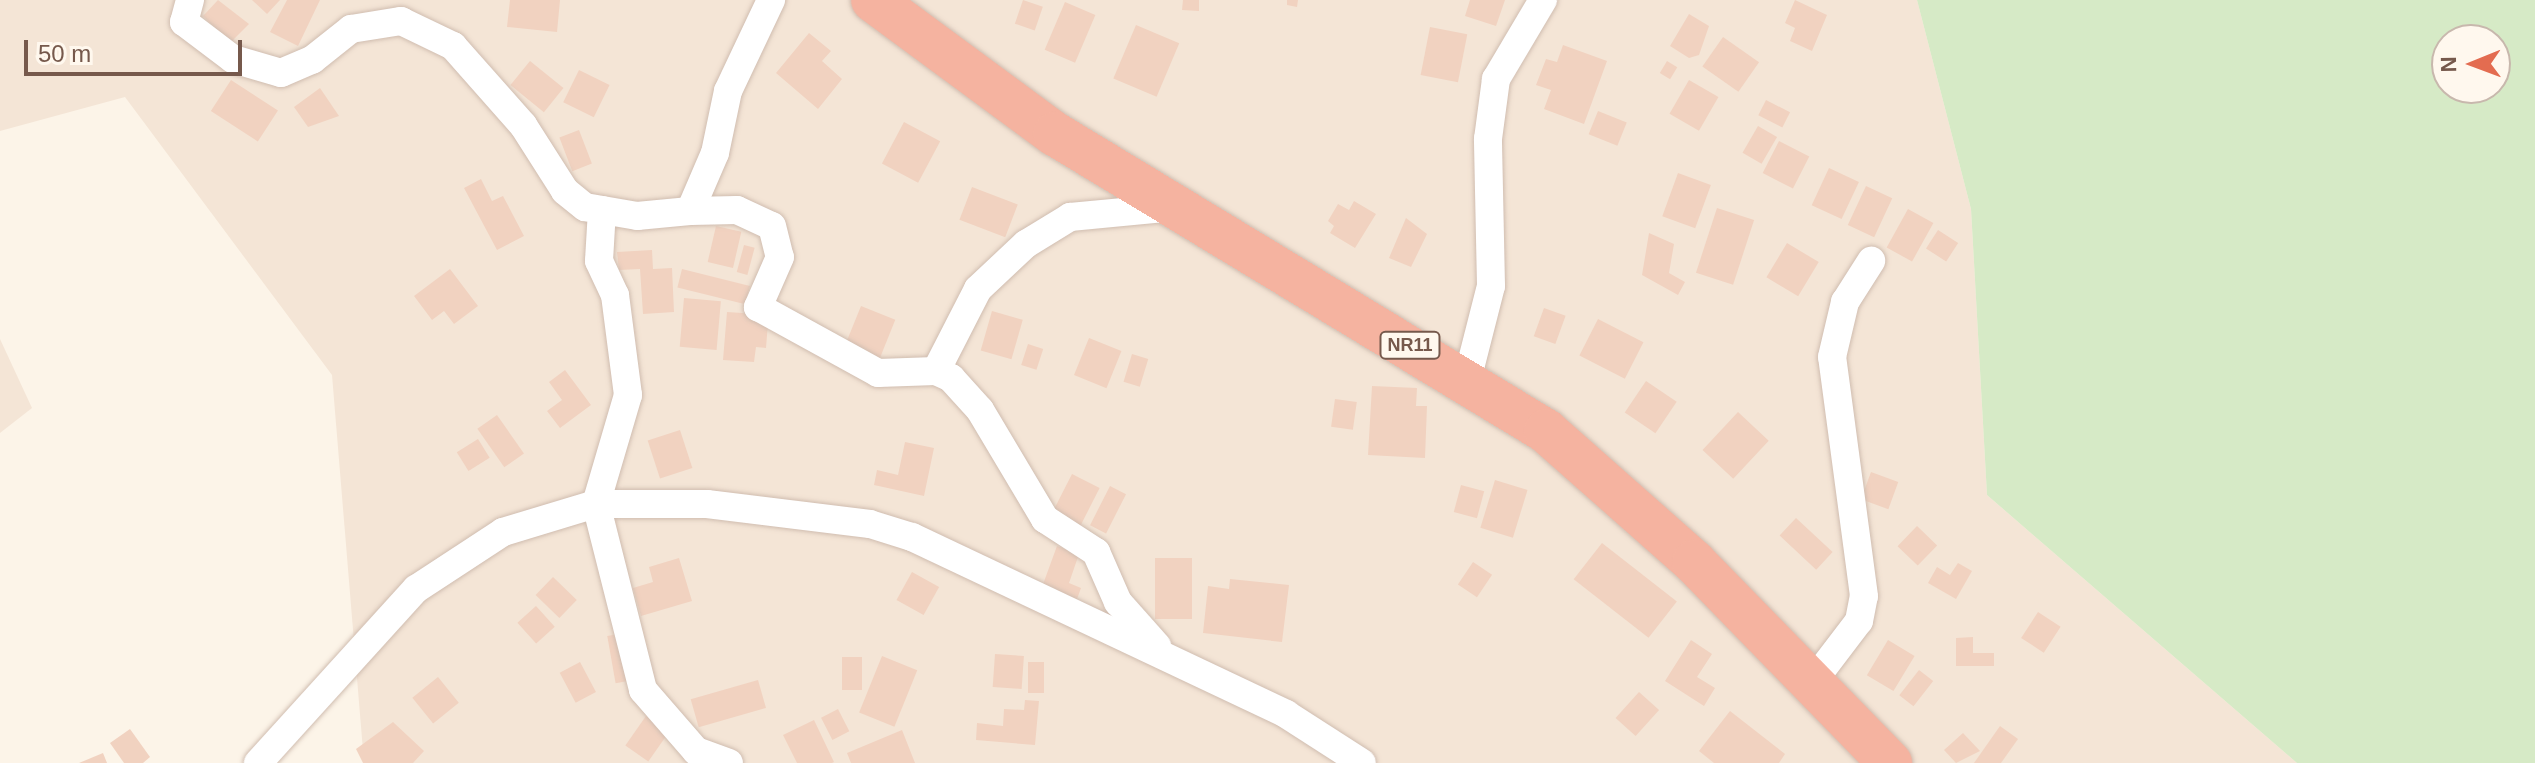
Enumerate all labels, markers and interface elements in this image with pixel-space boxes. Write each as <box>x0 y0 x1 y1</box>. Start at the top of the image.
scale bar <box>28 24 246 74</box>
north arrow <box>2431 24 2511 104</box>
text: 50 m <box>38 40 91 67</box>
text: N <box>2436 56 2461 73</box>
road number: NR11 <box>1378 331 1442 359</box>

